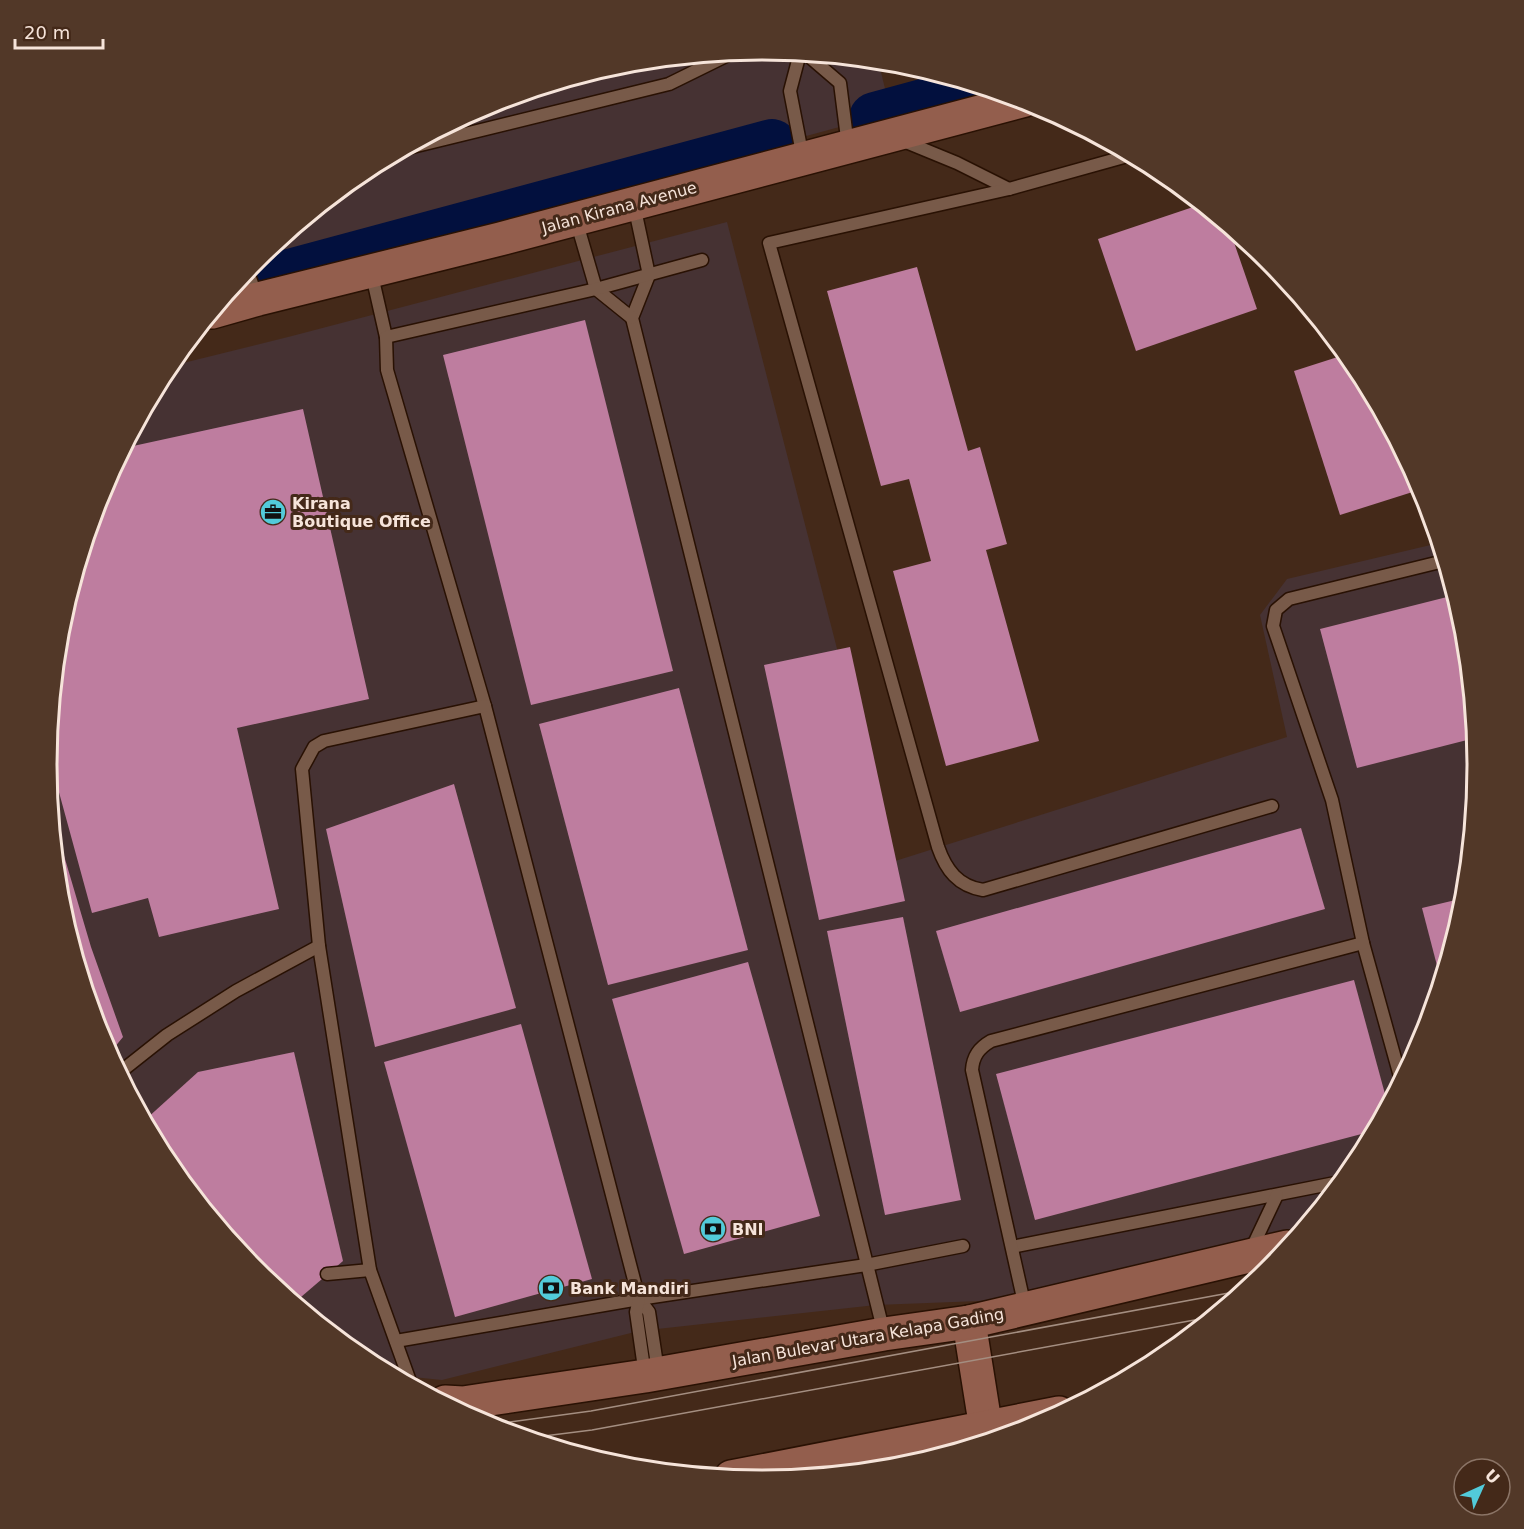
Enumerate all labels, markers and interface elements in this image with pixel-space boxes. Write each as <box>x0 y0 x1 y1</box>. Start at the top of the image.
scale bar <box>15 12 104 50</box>
text: 20 m <box>24 22 70 43</box>
street label: Jalan Kirana Avenue <box>539 178 699 238</box>
place label: Kirana Boutique Office <box>292 494 431 531</box>
office icon: Kirana Boutique Office <box>258 497 288 527</box>
bank icon: BNI <box>698 1214 728 1244</box>
place label: BNI <box>732 1220 764 1239</box>
bank icon: Bank Mandiri <box>536 1273 566 1303</box>
place label: Bank Mandiri <box>570 1279 689 1298</box>
street label: Jalan Bulevar Utara Kelapa Gading <box>730 1304 1005 1371</box>
north arrow <box>1452 1457 1512 1517</box>
text: U <box>1481 1465 1504 1488</box>

